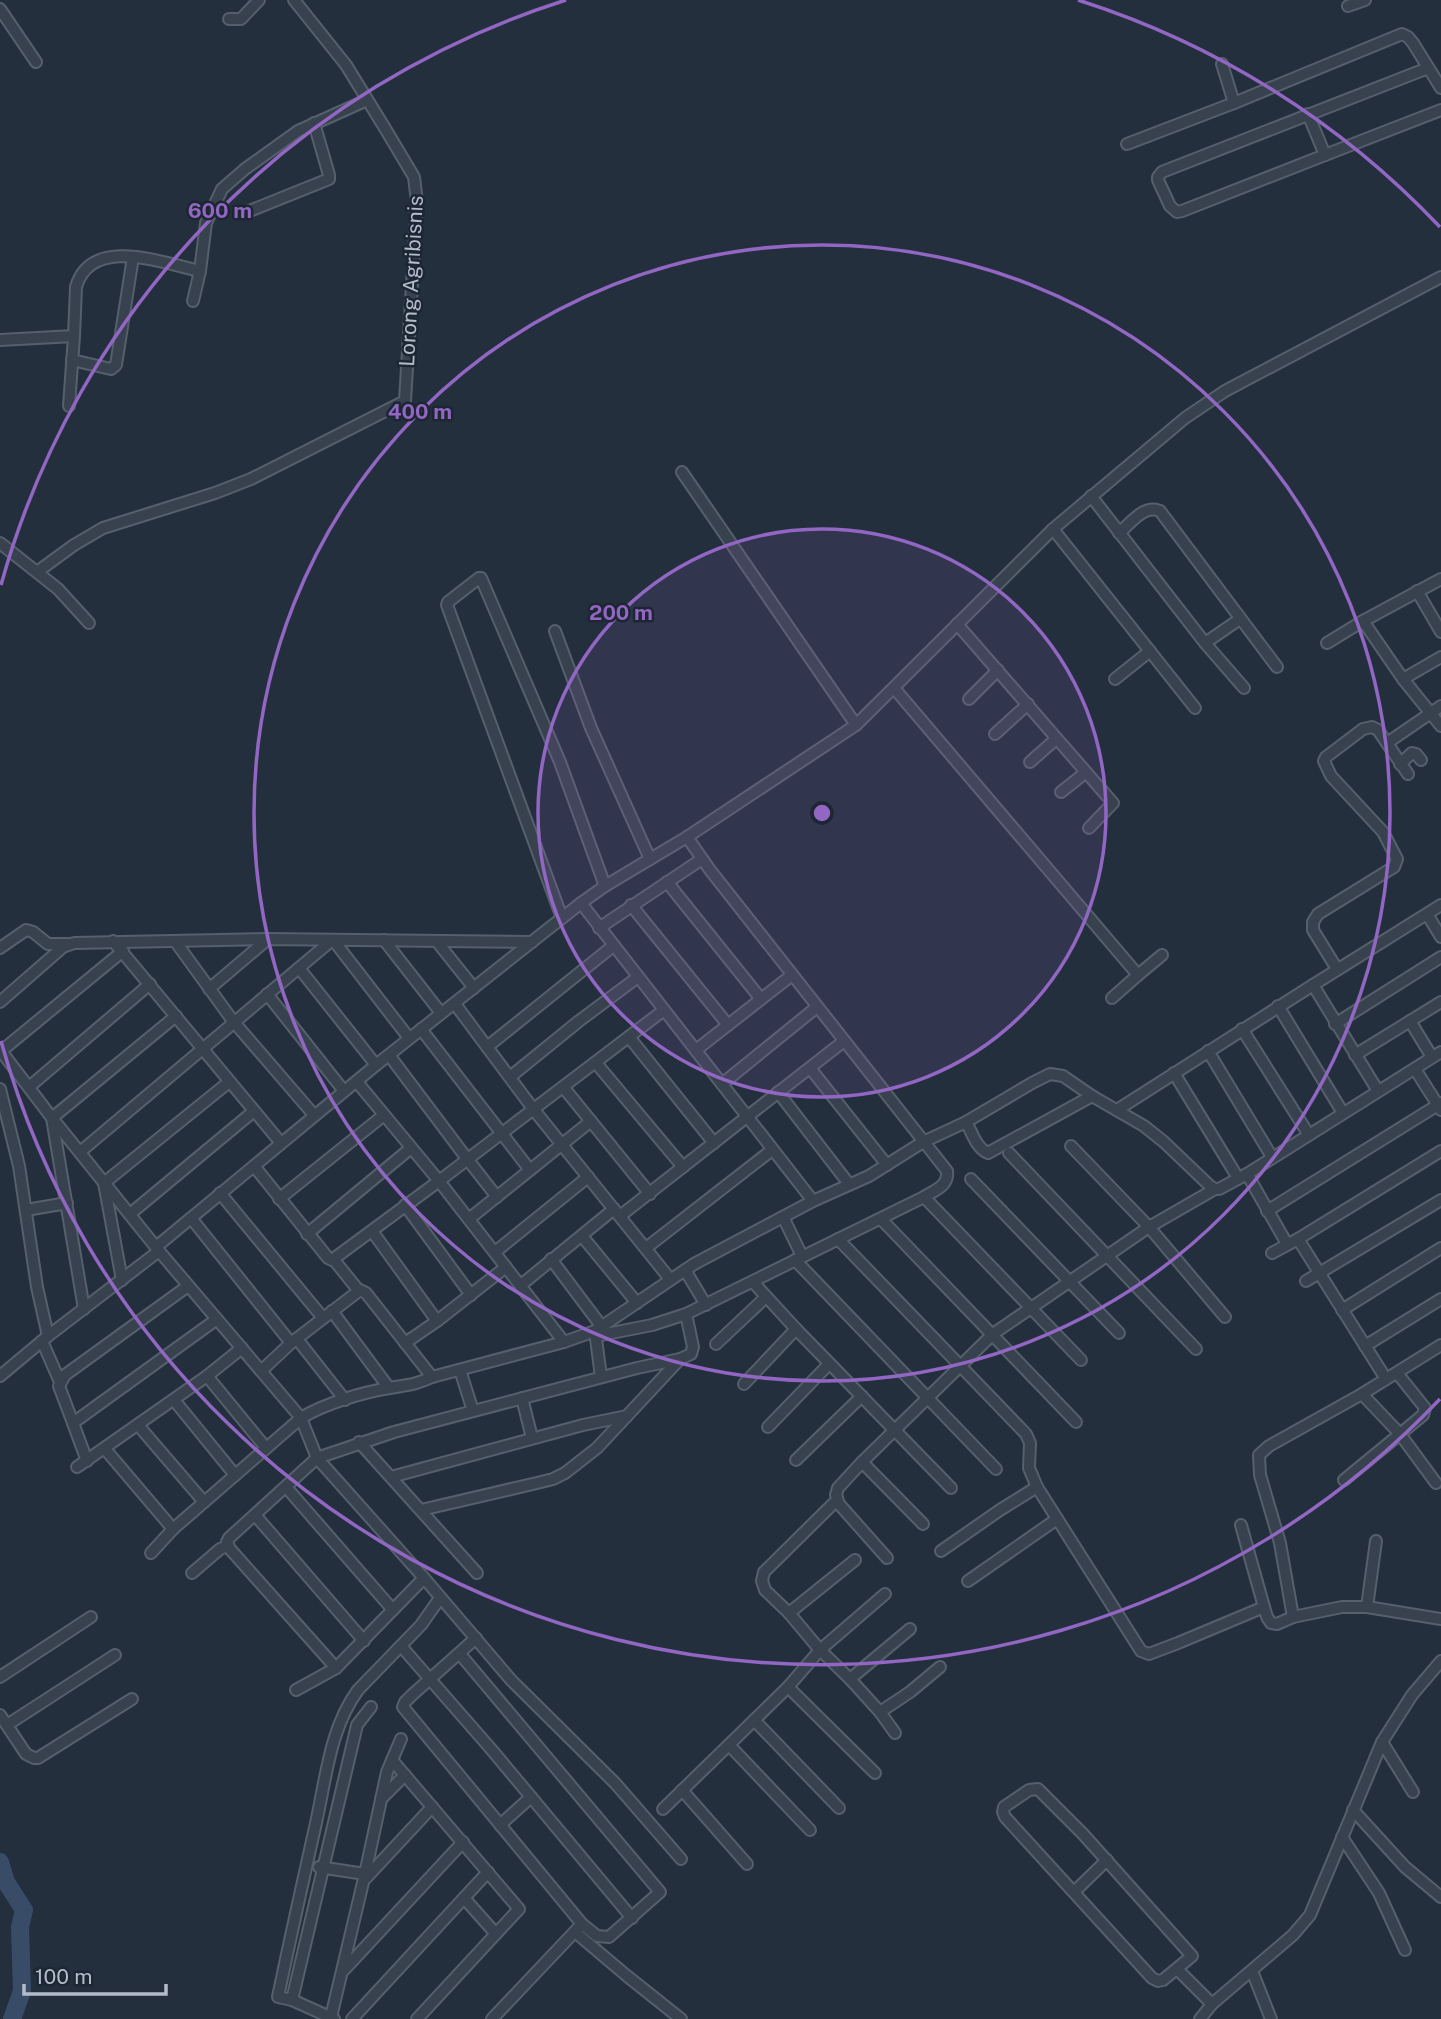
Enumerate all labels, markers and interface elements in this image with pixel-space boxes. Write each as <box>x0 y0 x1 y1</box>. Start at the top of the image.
street label: Lorong Agribisnis <box>394 195 428 367</box>
text: 600 m <box>188 198 252 223</box>
text: 400 m <box>388 399 452 424</box>
text: 200 m <box>589 600 653 625</box>
centre of rings <box>810 801 834 825</box>
scale bar <box>24 1952 166 1996</box>
text: 100 m <box>35 1964 92 1989</box>

